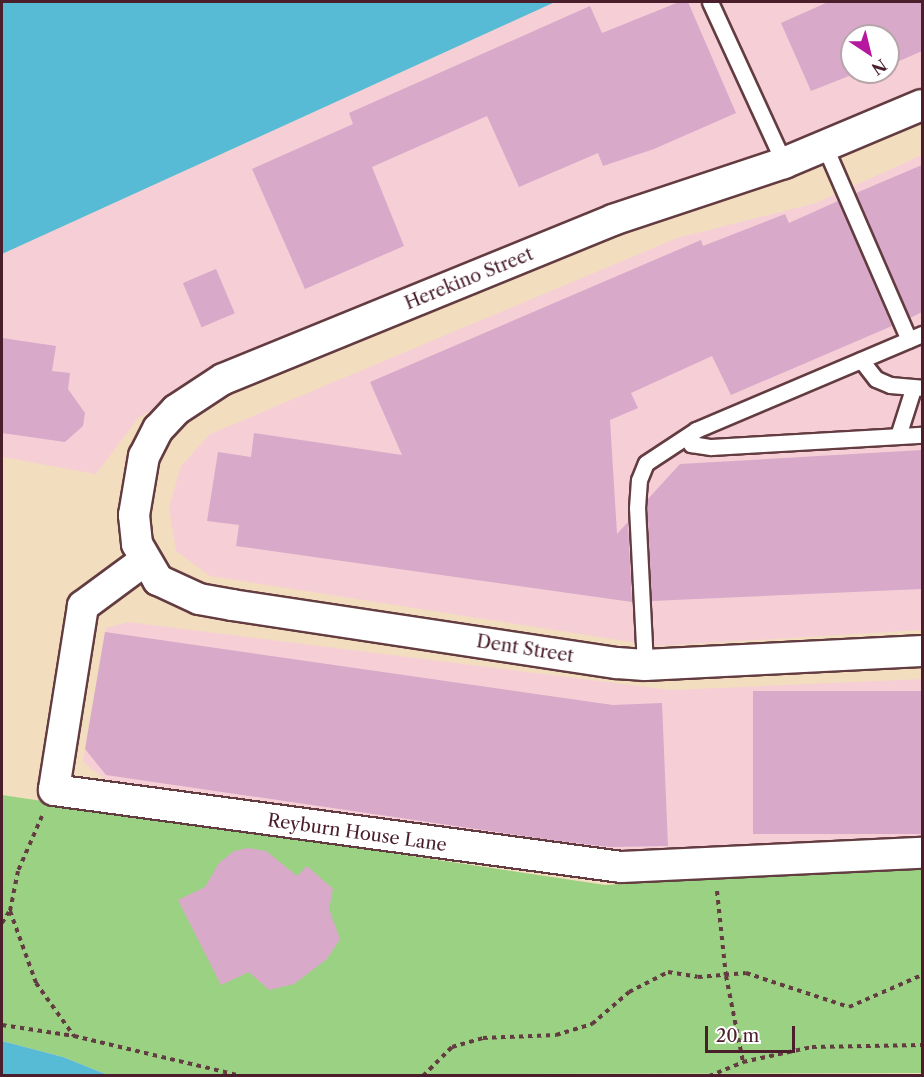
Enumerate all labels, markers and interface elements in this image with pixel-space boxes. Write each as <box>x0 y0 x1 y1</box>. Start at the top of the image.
north arrow <box>840 24 900 84</box>
text: N <box>868 55 891 79</box>
street label: Herekino Street <box>402 243 536 315</box>
street label: Dent Street <box>475 631 575 667</box>
street label: Reyburn House Lane <box>266 810 448 856</box>
scale bar <box>708 1014 798 1052</box>
text: 20 m <box>716 1025 759 1047</box>

